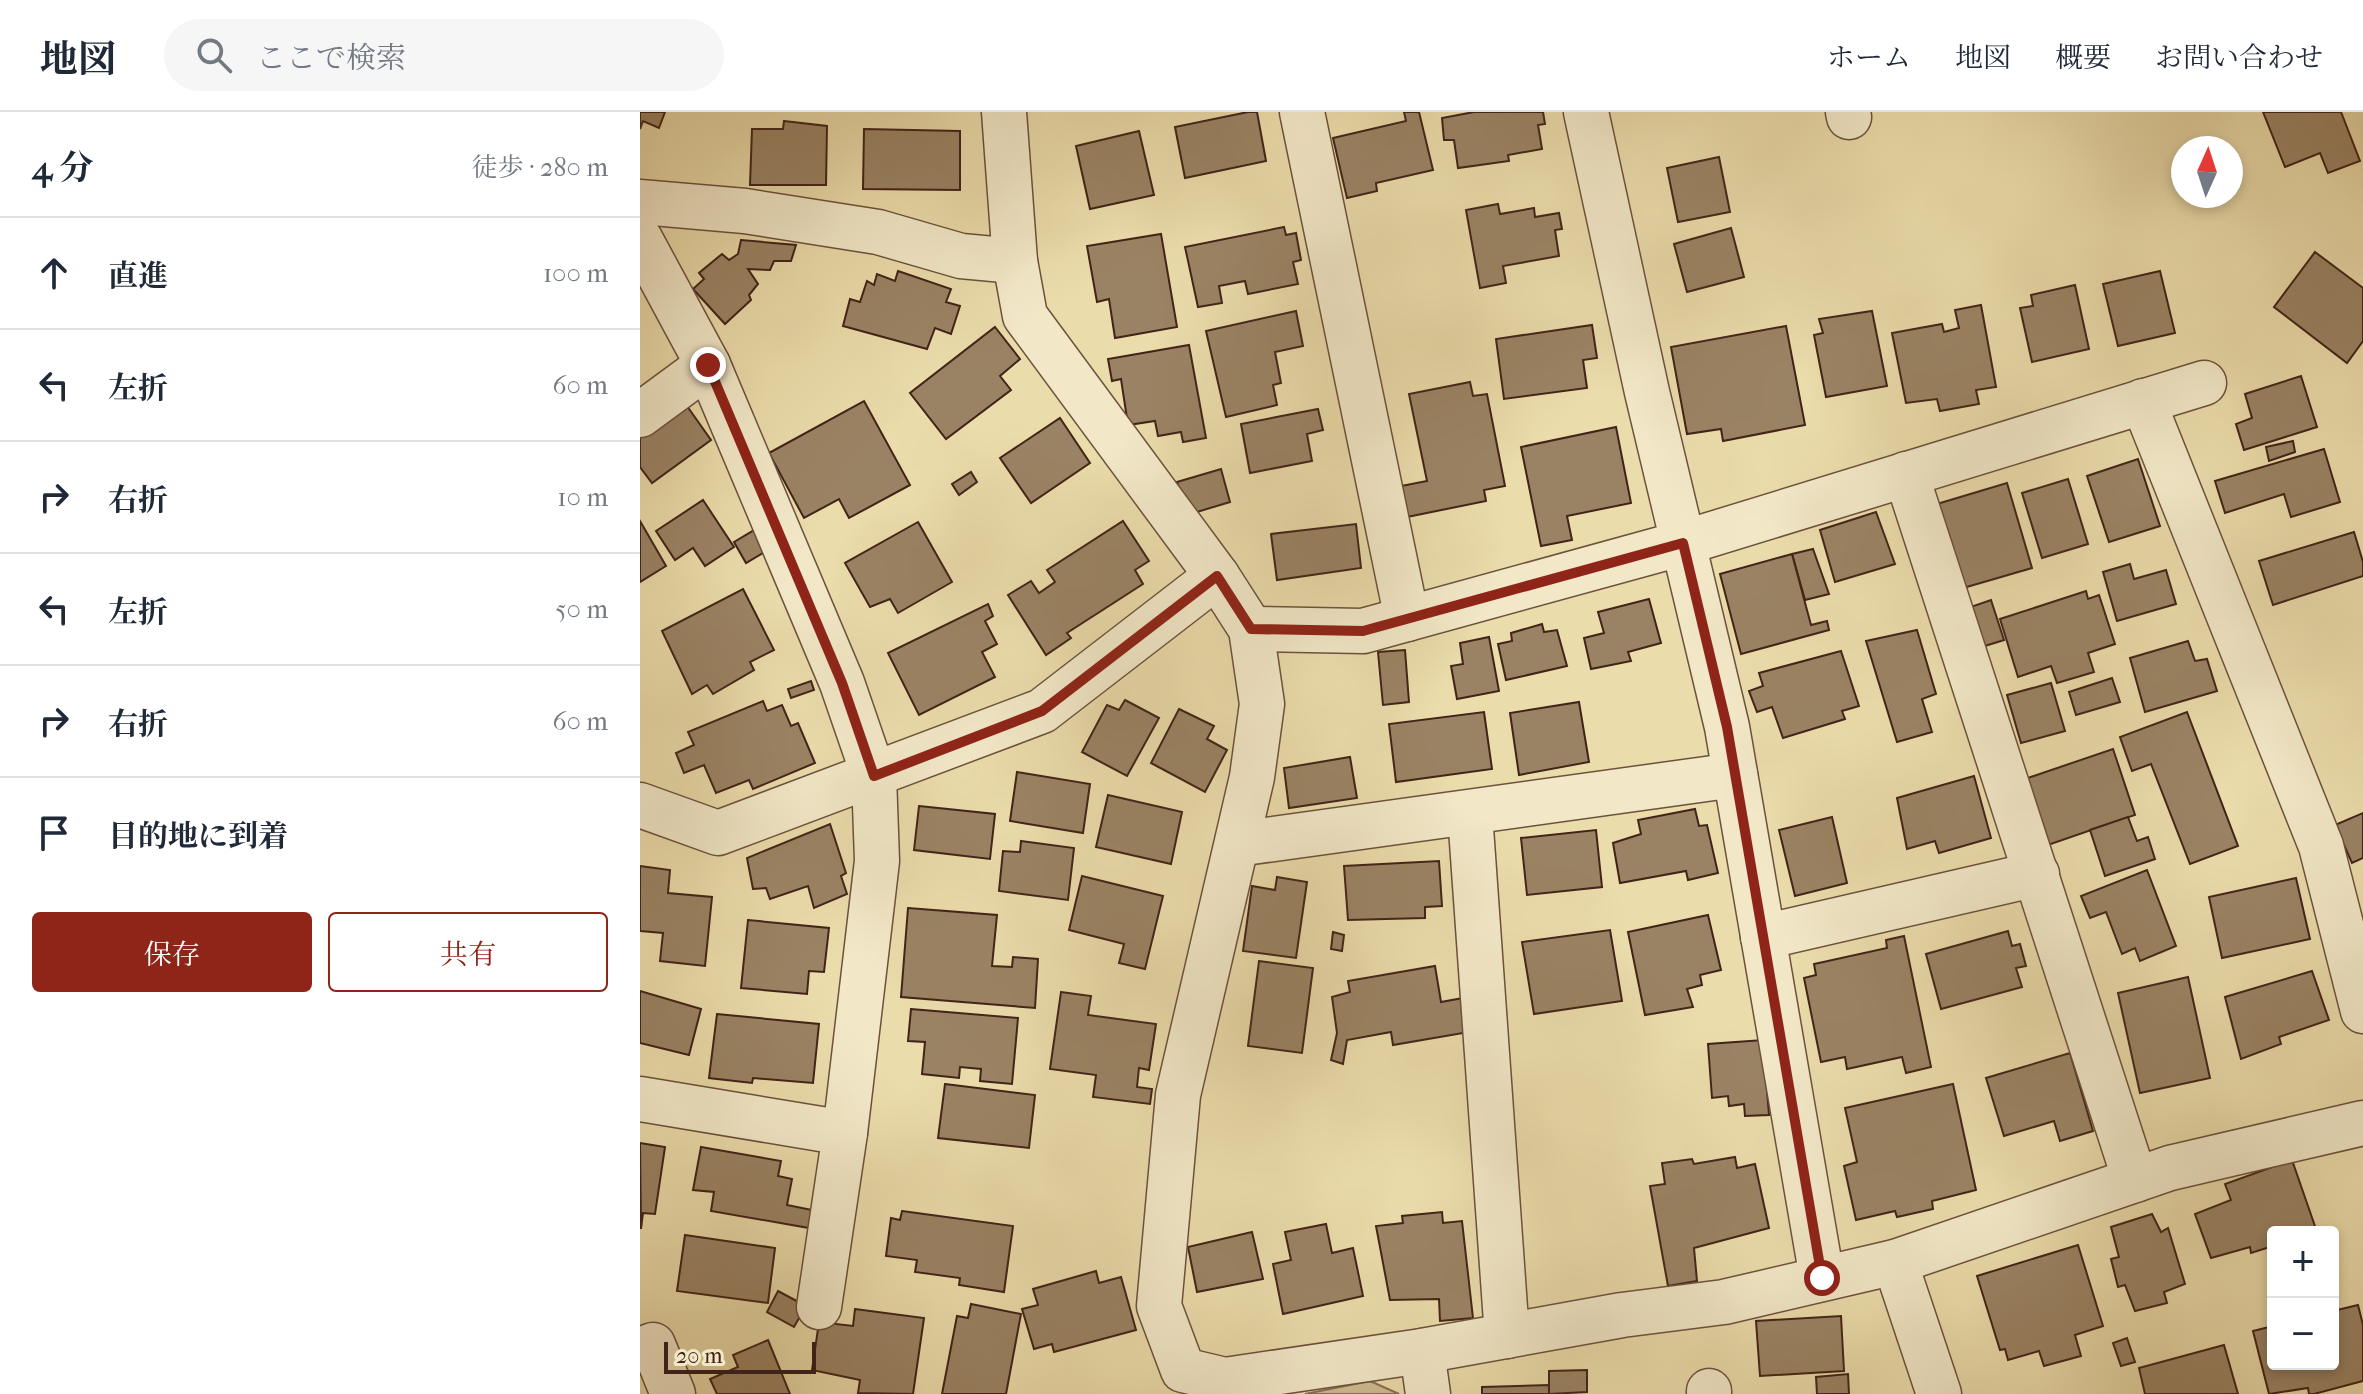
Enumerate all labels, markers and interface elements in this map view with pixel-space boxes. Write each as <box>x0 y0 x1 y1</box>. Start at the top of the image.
search box <box>164 19 724 91</box>
icon: search <box>192 33 236 77</box>
text: 地図 <box>40 37 116 82</box>
text: ここで検索 <box>256 41 406 76</box>
text: ホーム <box>1827 41 1911 74</box>
text: 地図 <box>1955 41 2011 74</box>
text: 概要 <box>2055 41 2111 74</box>
text: お問い合わせ <box>2155 41 2323 74</box>
north arrow <box>2171 136 2243 208</box>
text: 4 分 <box>32 148 93 188</box>
text: 徒歩 · 280 m <box>472 152 608 183</box>
icon: ahead <box>32 251 76 295</box>
text: 100 m <box>543 258 608 289</box>
text: 直進 <box>108 259 168 294</box>
route end <box>690 347 726 383</box>
icon: left <box>32 363 76 407</box>
text: 60 m <box>552 370 608 401</box>
text: 左折 <box>108 371 168 406</box>
icon: right <box>32 475 76 519</box>
text: 10 m <box>557 482 608 513</box>
text: 右折 <box>108 483 168 518</box>
icon: left <box>32 587 76 631</box>
text: 50 m <box>555 594 608 625</box>
text: 左折 <box>108 595 168 630</box>
icon: right <box>32 699 76 743</box>
text: 60 m <box>552 706 608 737</box>
text: 右折 <box>108 707 168 742</box>
icon: arrive <box>32 811 76 855</box>
text: 目的地に到着 <box>108 819 288 854</box>
button: 保存 <box>32 912 312 992</box>
button: 共有 <box>328 912 608 992</box>
map controls <box>2267 1226 2339 1370</box>
button: + <box>2267 1226 2339 1298</box>
route start <box>1804 1260 1840 1296</box>
button: − <box>2267 1298 2339 1370</box>
scale bar <box>664 1338 816 1374</box>
text: 20 m <box>676 1343 722 1369</box>

